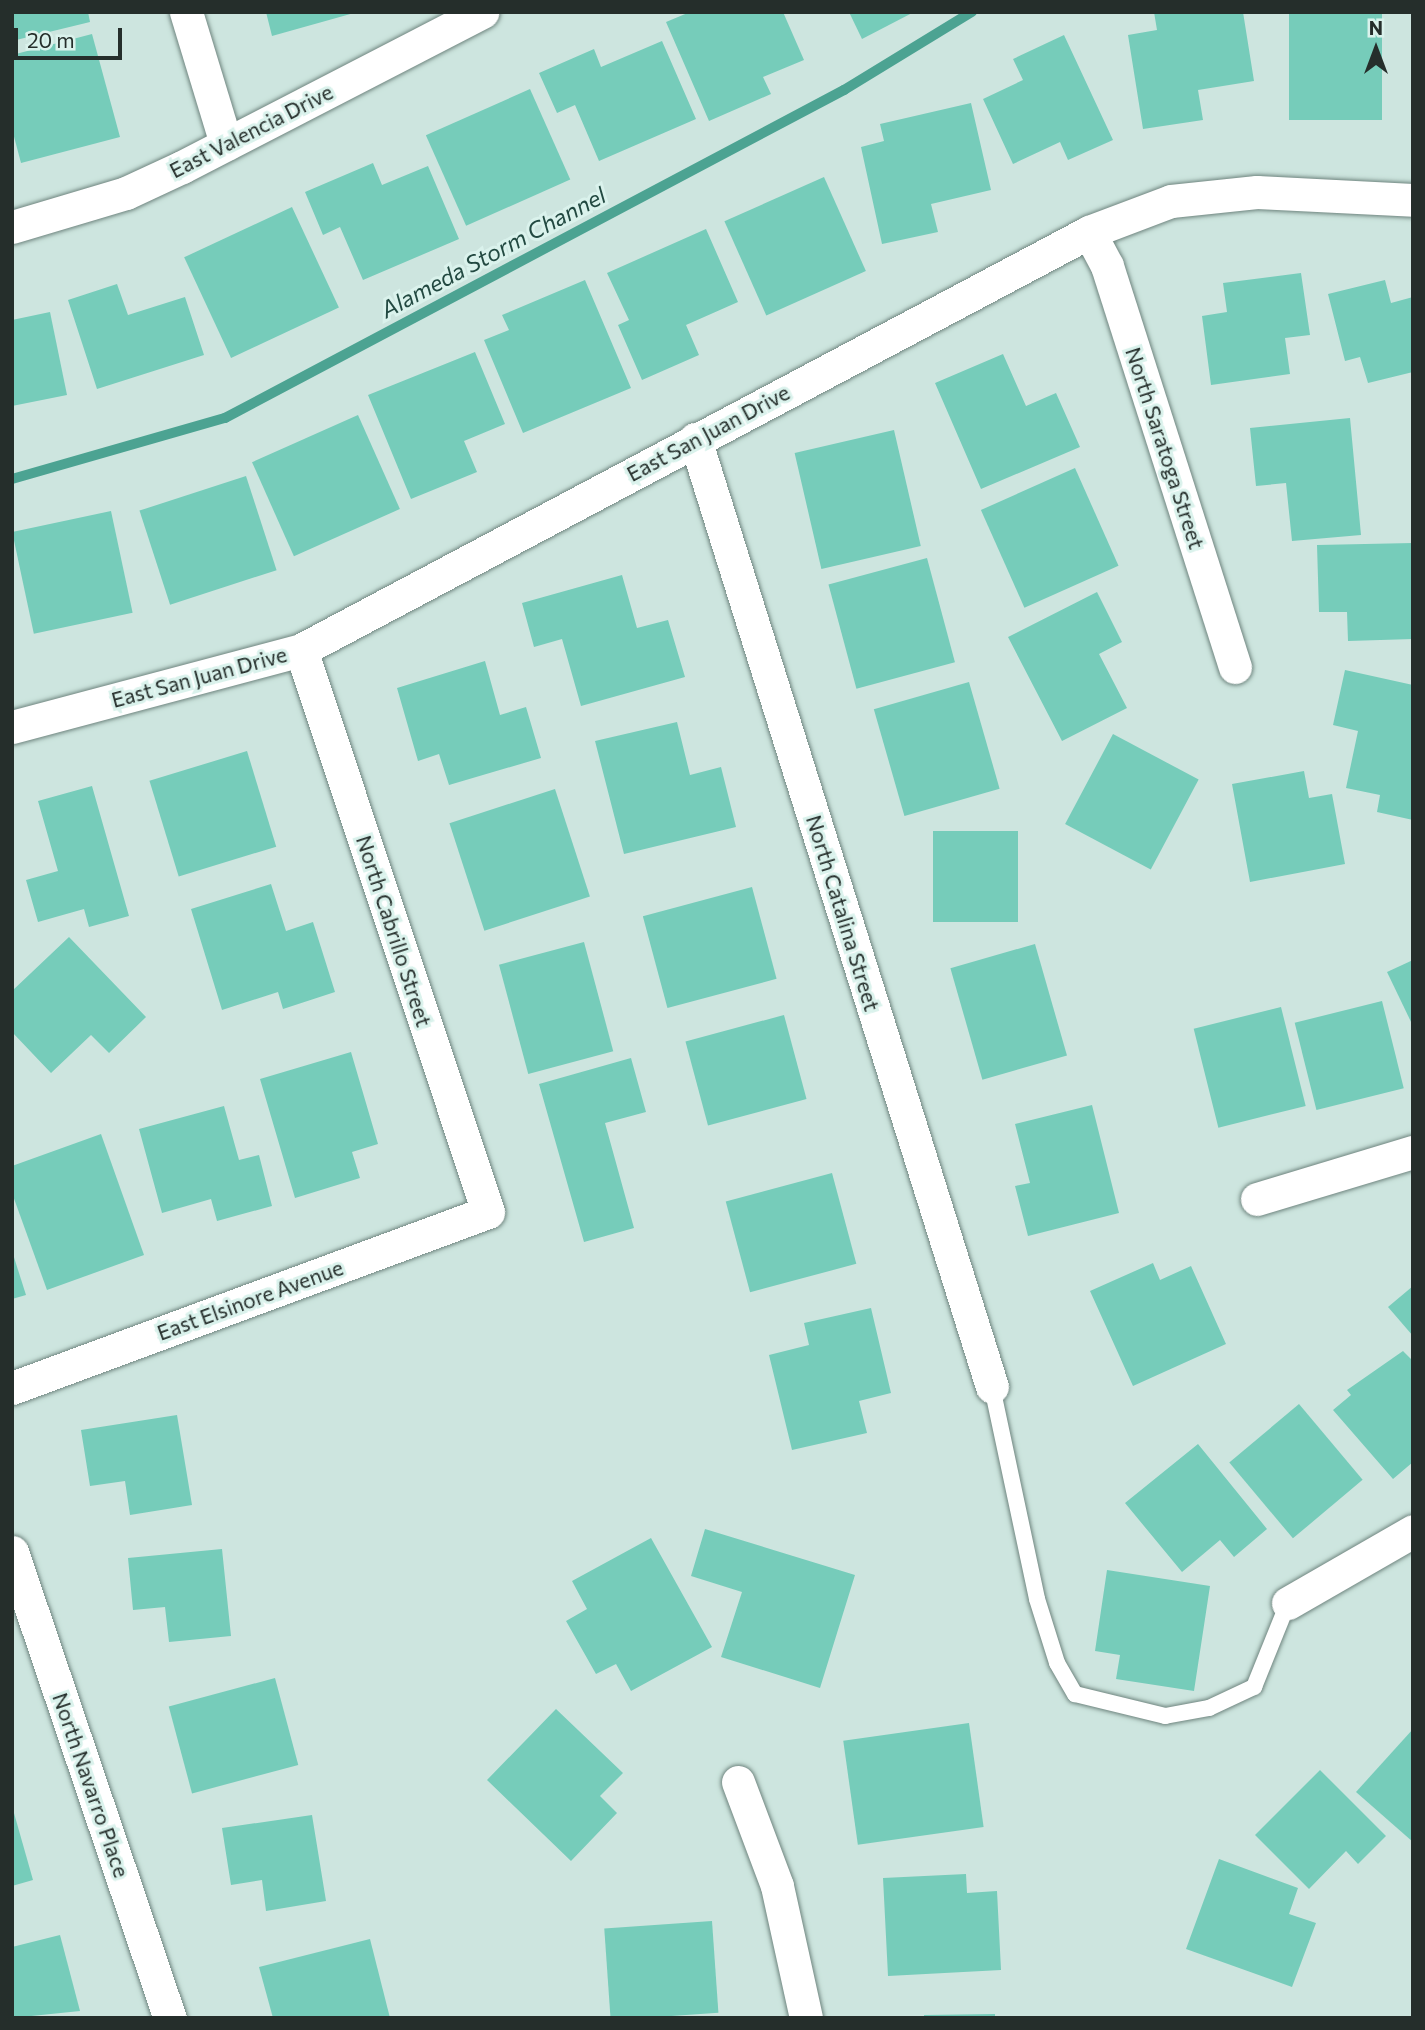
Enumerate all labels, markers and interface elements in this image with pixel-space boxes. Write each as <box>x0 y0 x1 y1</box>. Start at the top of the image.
scale bar <box>18 14 126 58</box>
north arrow <box>1341 14 1411 84</box>
text: N <box>1369 16 1383 39</box>
text: 20 m <box>27 27 75 52</box>
street label: East Valencia Drive <box>165 79 337 183</box>
water label: Alameda Storm Channel <box>376 181 610 323</box>
street label: North Saratoga Street <box>1120 344 1210 552</box>
street label: East San Juan Drive <box>622 379 794 487</box>
street label: East San Juan Drive <box>109 641 289 713</box>
street label: North Catalina Street <box>801 812 885 1014</box>
street label: North Cabrillo Street <box>351 832 437 1030</box>
street label: East Elsinore Avenue <box>154 1255 346 1345</box>
street label: North Navarro Place <box>48 1689 134 1881</box>

